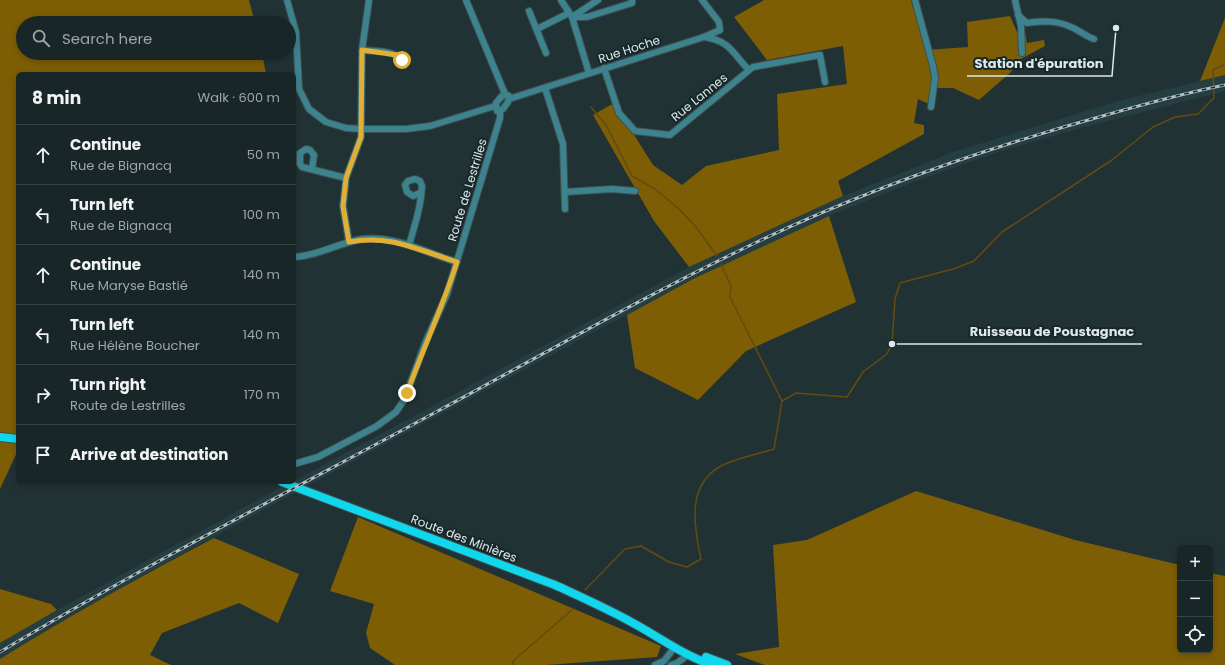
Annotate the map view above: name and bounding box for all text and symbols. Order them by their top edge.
search box [16,16,296,60]
icon: search [30,27,52,49]
text: Search here [62,28,152,49]
street label: Rue Hoche [596,31,662,67]
route start [393,51,411,69]
callout: Station d'épuration [967,51,1112,76]
text: Station d'épuration [975,54,1104,73]
street label: Rue Lannes [667,69,731,125]
text: 8 min [32,86,81,110]
text: Walk · 600 m [197,88,280,107]
text: Continue [70,134,141,155]
street label: Route de Lestrilles [443,136,491,244]
icon: ahead [32,144,54,166]
text: 50 m [247,145,280,164]
text: Rue de Bignacq [70,156,172,175]
text: Turn left [70,194,134,215]
icon: left [32,204,54,226]
text: 100 m [243,205,280,224]
text: Rue de Bignacq [70,216,172,235]
text: Continue [70,254,141,275]
icon: ahead [32,264,54,286]
text: 140 m [243,265,280,284]
text: Rue Maryse Bastié [70,276,188,295]
text: Turn left [70,314,134,335]
callout: Ruisseau de Poustagnac [962,319,1142,344]
text: Ruisseau de Poustagnac [970,322,1134,341]
icon: left [32,324,54,346]
text: 140 m [243,325,280,344]
text: Rue Hélène Boucher [70,336,200,355]
text: Turn right [70,374,146,395]
icon: right [32,384,54,406]
route end [398,384,416,402]
text: 170 m [244,385,280,404]
text: Route de Lestrilles [70,396,186,415]
icon: arrive [32,444,54,466]
text: Arrive at destination [70,444,228,465]
street label: Route des Minières [409,510,519,566]
map controls [1177,545,1213,653]
button: + [1177,545,1213,581]
button: − [1177,581,1213,617]
button: locate [1177,617,1213,653]

